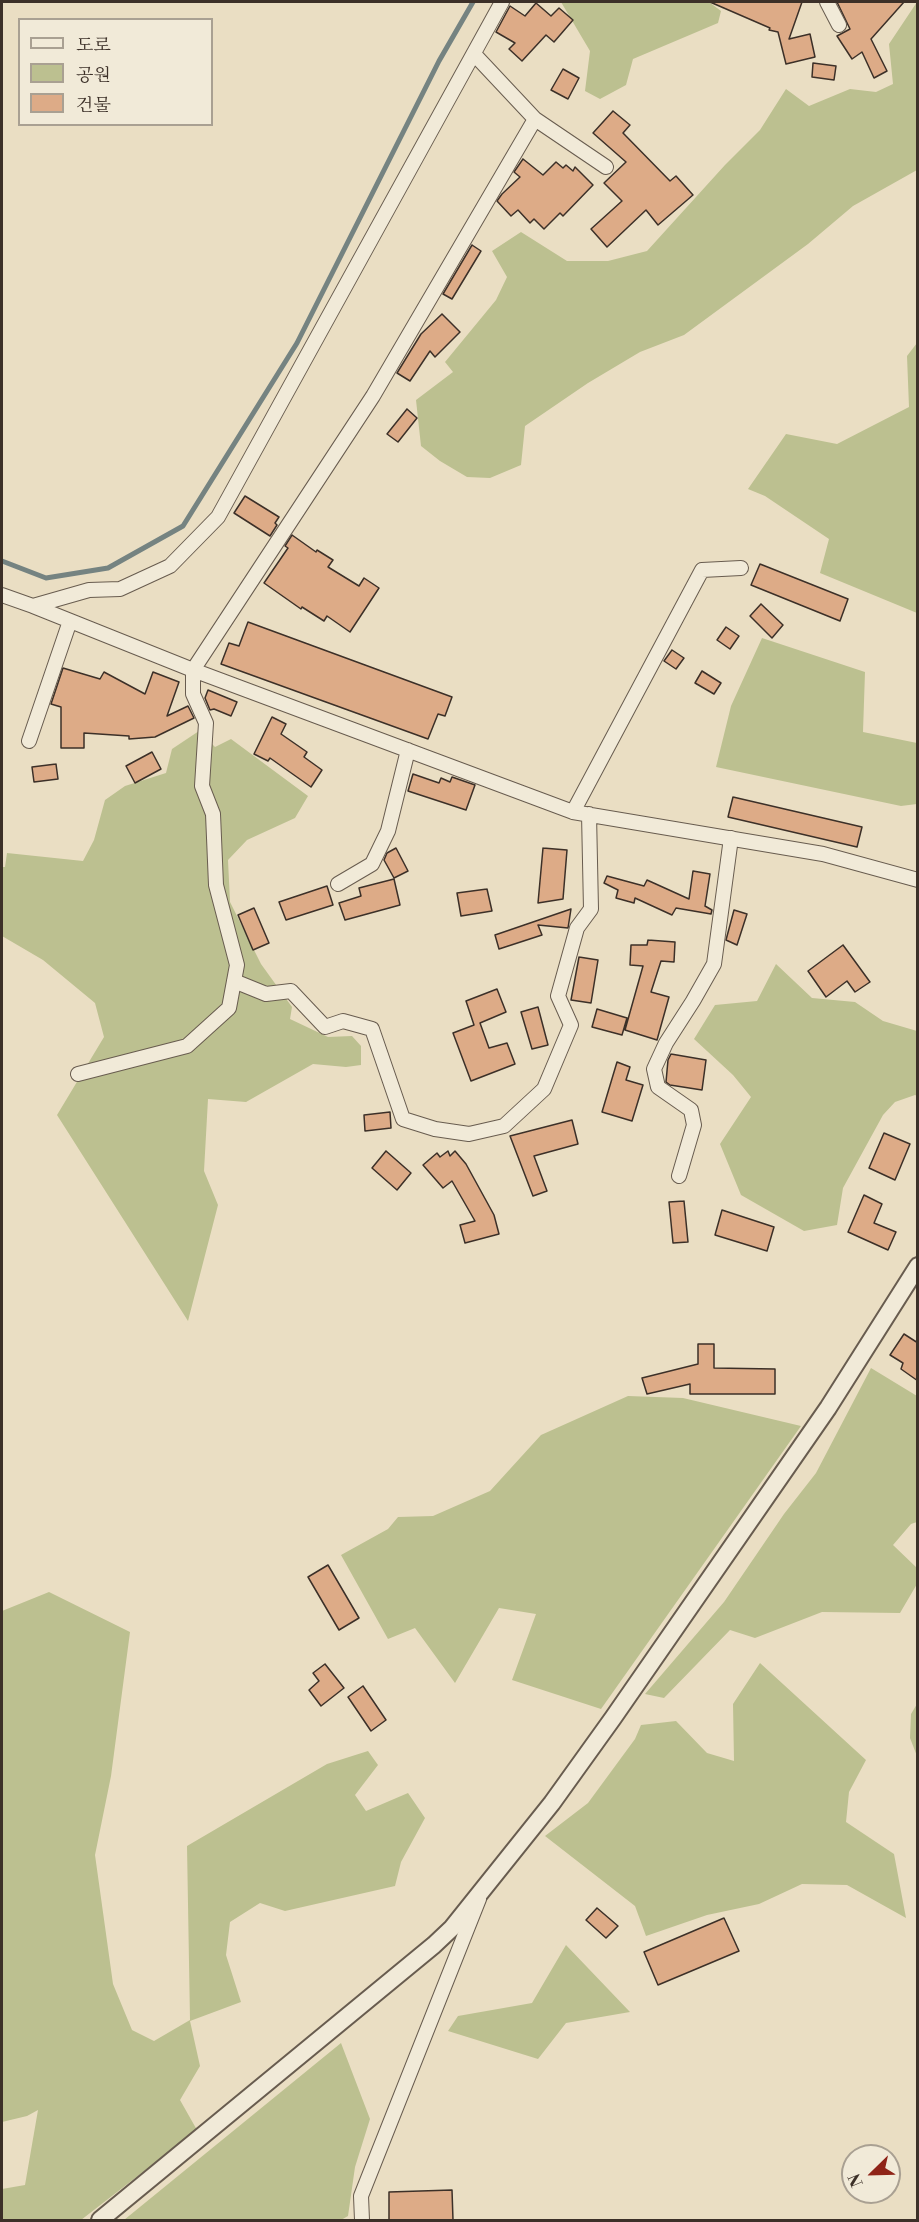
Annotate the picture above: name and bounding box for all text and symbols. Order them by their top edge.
legend [18,18,213,126]
text: 도로 [76,34,111,57]
text: 공원 [76,64,111,87]
text: 건물 [76,94,111,117]
north arrow [841,2144,901,2204]
text: N [845,2171,868,2190]

